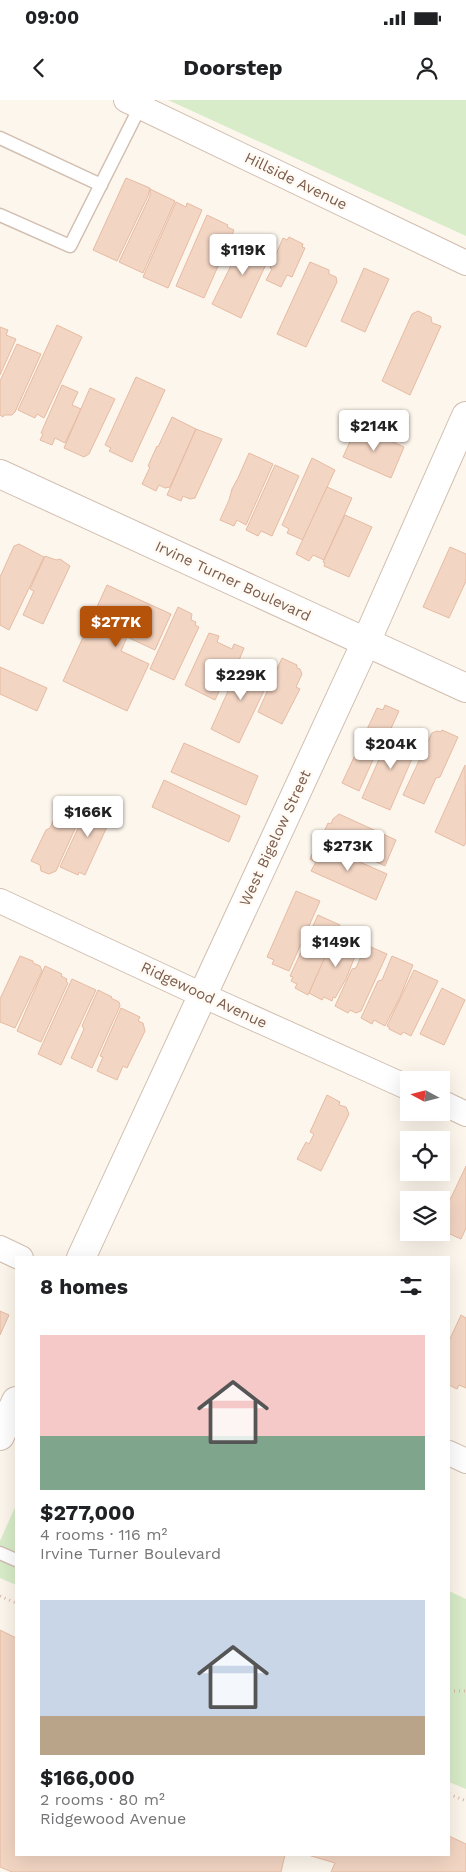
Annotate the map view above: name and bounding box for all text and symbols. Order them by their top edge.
text: 09:00 [25,6,79,29]
icon: back [25,54,53,82]
icon: person [413,54,441,82]
text: Doorstep [183,55,283,80]
street label: Hillside Avenue [242,148,350,214]
pin: $119K [208,234,278,276]
text: $119K [221,240,266,259]
pin: $214K [339,410,409,452]
text: $214K [350,416,398,435]
street label: Irvine Turner Boulevard [152,537,314,625]
pin: $277K [81,606,151,648]
text: $277K [91,612,141,631]
pin: $229K [206,658,276,701]
text: $229K [216,665,266,684]
pin: $204K [356,728,426,770]
text: $204K [365,734,417,753]
street label: West Bigelow Street [236,766,315,909]
pin: $166K [53,796,123,838]
text: $166K [64,802,112,821]
pin: $273K [313,830,383,872]
text: $273K [323,836,373,855]
pin: $149K [301,926,371,968]
text: $149K [312,932,360,951]
street label: Ridgewood Avenue [138,958,270,1032]
north arrow [400,1071,450,1121]
map controls [400,1071,450,1241]
button: locate [400,1131,450,1181]
button: layers [400,1191,450,1241]
icon: filters [397,1272,425,1300]
text: 8 homes [40,1274,128,1299]
icon: home [188,1367,278,1457]
text: $277,000 [40,1500,135,1525]
text: 4 rooms · 116 m² [40,1525,167,1544]
text: Irvine Turner Boulevard [40,1544,221,1563]
icon: home [188,1632,278,1722]
text: $166,000 [40,1765,135,1790]
text: 2 rooms · 80 m² [40,1790,165,1809]
text: Ridgewood Avenue [40,1809,186,1828]

